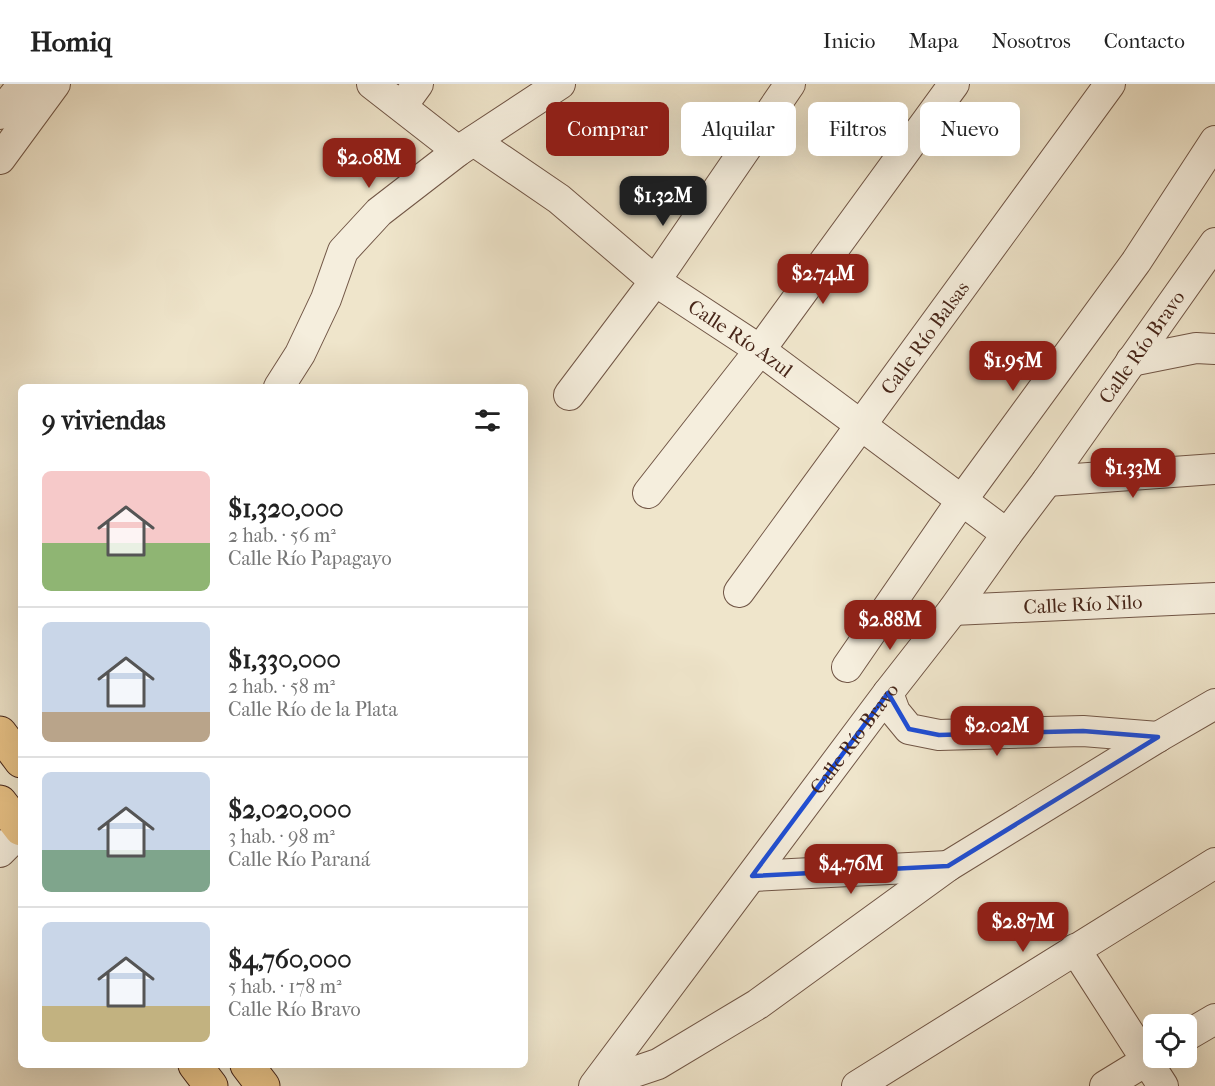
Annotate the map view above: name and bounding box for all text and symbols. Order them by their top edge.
text: Homiq [30,25,112,58]
text: Inicio [823,29,875,53]
text: Mapa [908,29,958,53]
text: Nosotros [991,29,1071,53]
text: Contacto [1104,29,1185,53]
chip: Comprar [546,102,669,156]
chip: Alquilar [681,102,796,156]
chip: Filtros [808,102,908,156]
chip: Nuevo [920,102,1020,156]
pin: $2.08M [320,138,418,189]
text: $2.08M [337,146,401,169]
pin: $1.32M [614,176,712,227]
text: $1.32M [634,184,692,207]
pin: $2.74M [774,254,872,305]
text: $2.74M [791,262,855,285]
street label: Calle Río Balsas [876,277,974,399]
street label: Calle Río Bravo [1094,286,1189,408]
street label: Calle Río Azul [684,295,798,382]
pin: $1.95M [964,341,1062,392]
text: $1.95M [983,349,1043,372]
icon: filters [471,404,504,437]
text: 9 viviendas [42,405,166,436]
pin: $1.33M [1084,448,1182,499]
text: $1.33M [1105,456,1161,479]
text: $1,320,000 [228,493,344,524]
icon: home [90,495,162,567]
text: 2 hab. · 56 m² [228,524,336,547]
text: Calle Río Papagayo [228,547,392,570]
street label: Calle Río Nilo [1023,590,1143,618]
pin: $2.88M [841,600,939,651]
text: $2.88M [858,608,922,631]
text: $1,330,000 [228,644,341,675]
icon: home [90,646,162,718]
text: 2 hab. · 58 m² [228,675,335,698]
street label: Calle Río Bravo [805,678,903,799]
text: Calle Río de la Plata [228,698,398,721]
pin: $2.02M [948,706,1046,757]
text: $2.02M [965,714,1029,737]
text: $2,020,000 [228,794,352,825]
icon: home [90,796,162,868]
text: 3 hab. · 98 m² [228,825,335,848]
pin: $4.76M [802,844,900,895]
text: Calle Río Paraná [228,848,370,871]
text: $4.76M [819,852,883,875]
pin: $2.87M [974,902,1072,953]
text: $2.87M [991,910,1055,933]
text: $4,760,000 [228,944,352,975]
icon: home [90,946,162,1018]
text: 5 hab. · 178 m² [228,975,342,998]
text: Calle Río Bravo [228,998,361,1021]
map controls [1143,1014,1197,1068]
button: locate [1143,1014,1197,1068]

